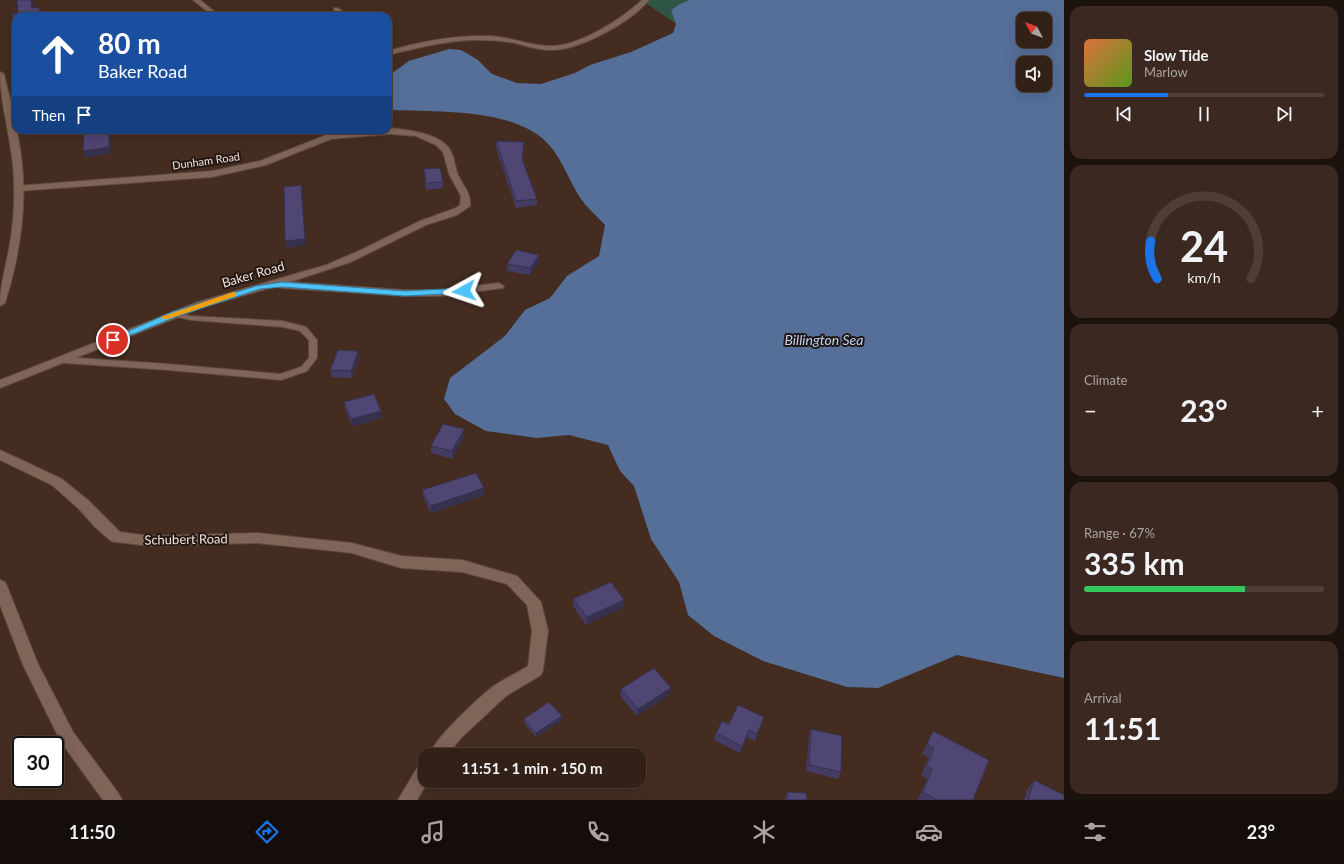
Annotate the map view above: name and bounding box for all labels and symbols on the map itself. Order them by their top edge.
north arrow [1016,12,1052,48]
street label: Dunham Road [171,149,241,172]
street label: Baker Road [220,257,286,291]
position arrow [443,270,485,312]
pin [96,323,130,357]
water label: Billington Sea [785,331,863,348]
street label: Schubert Road [144,530,228,548]
speed limit sign: 30 [12,736,64,788]

